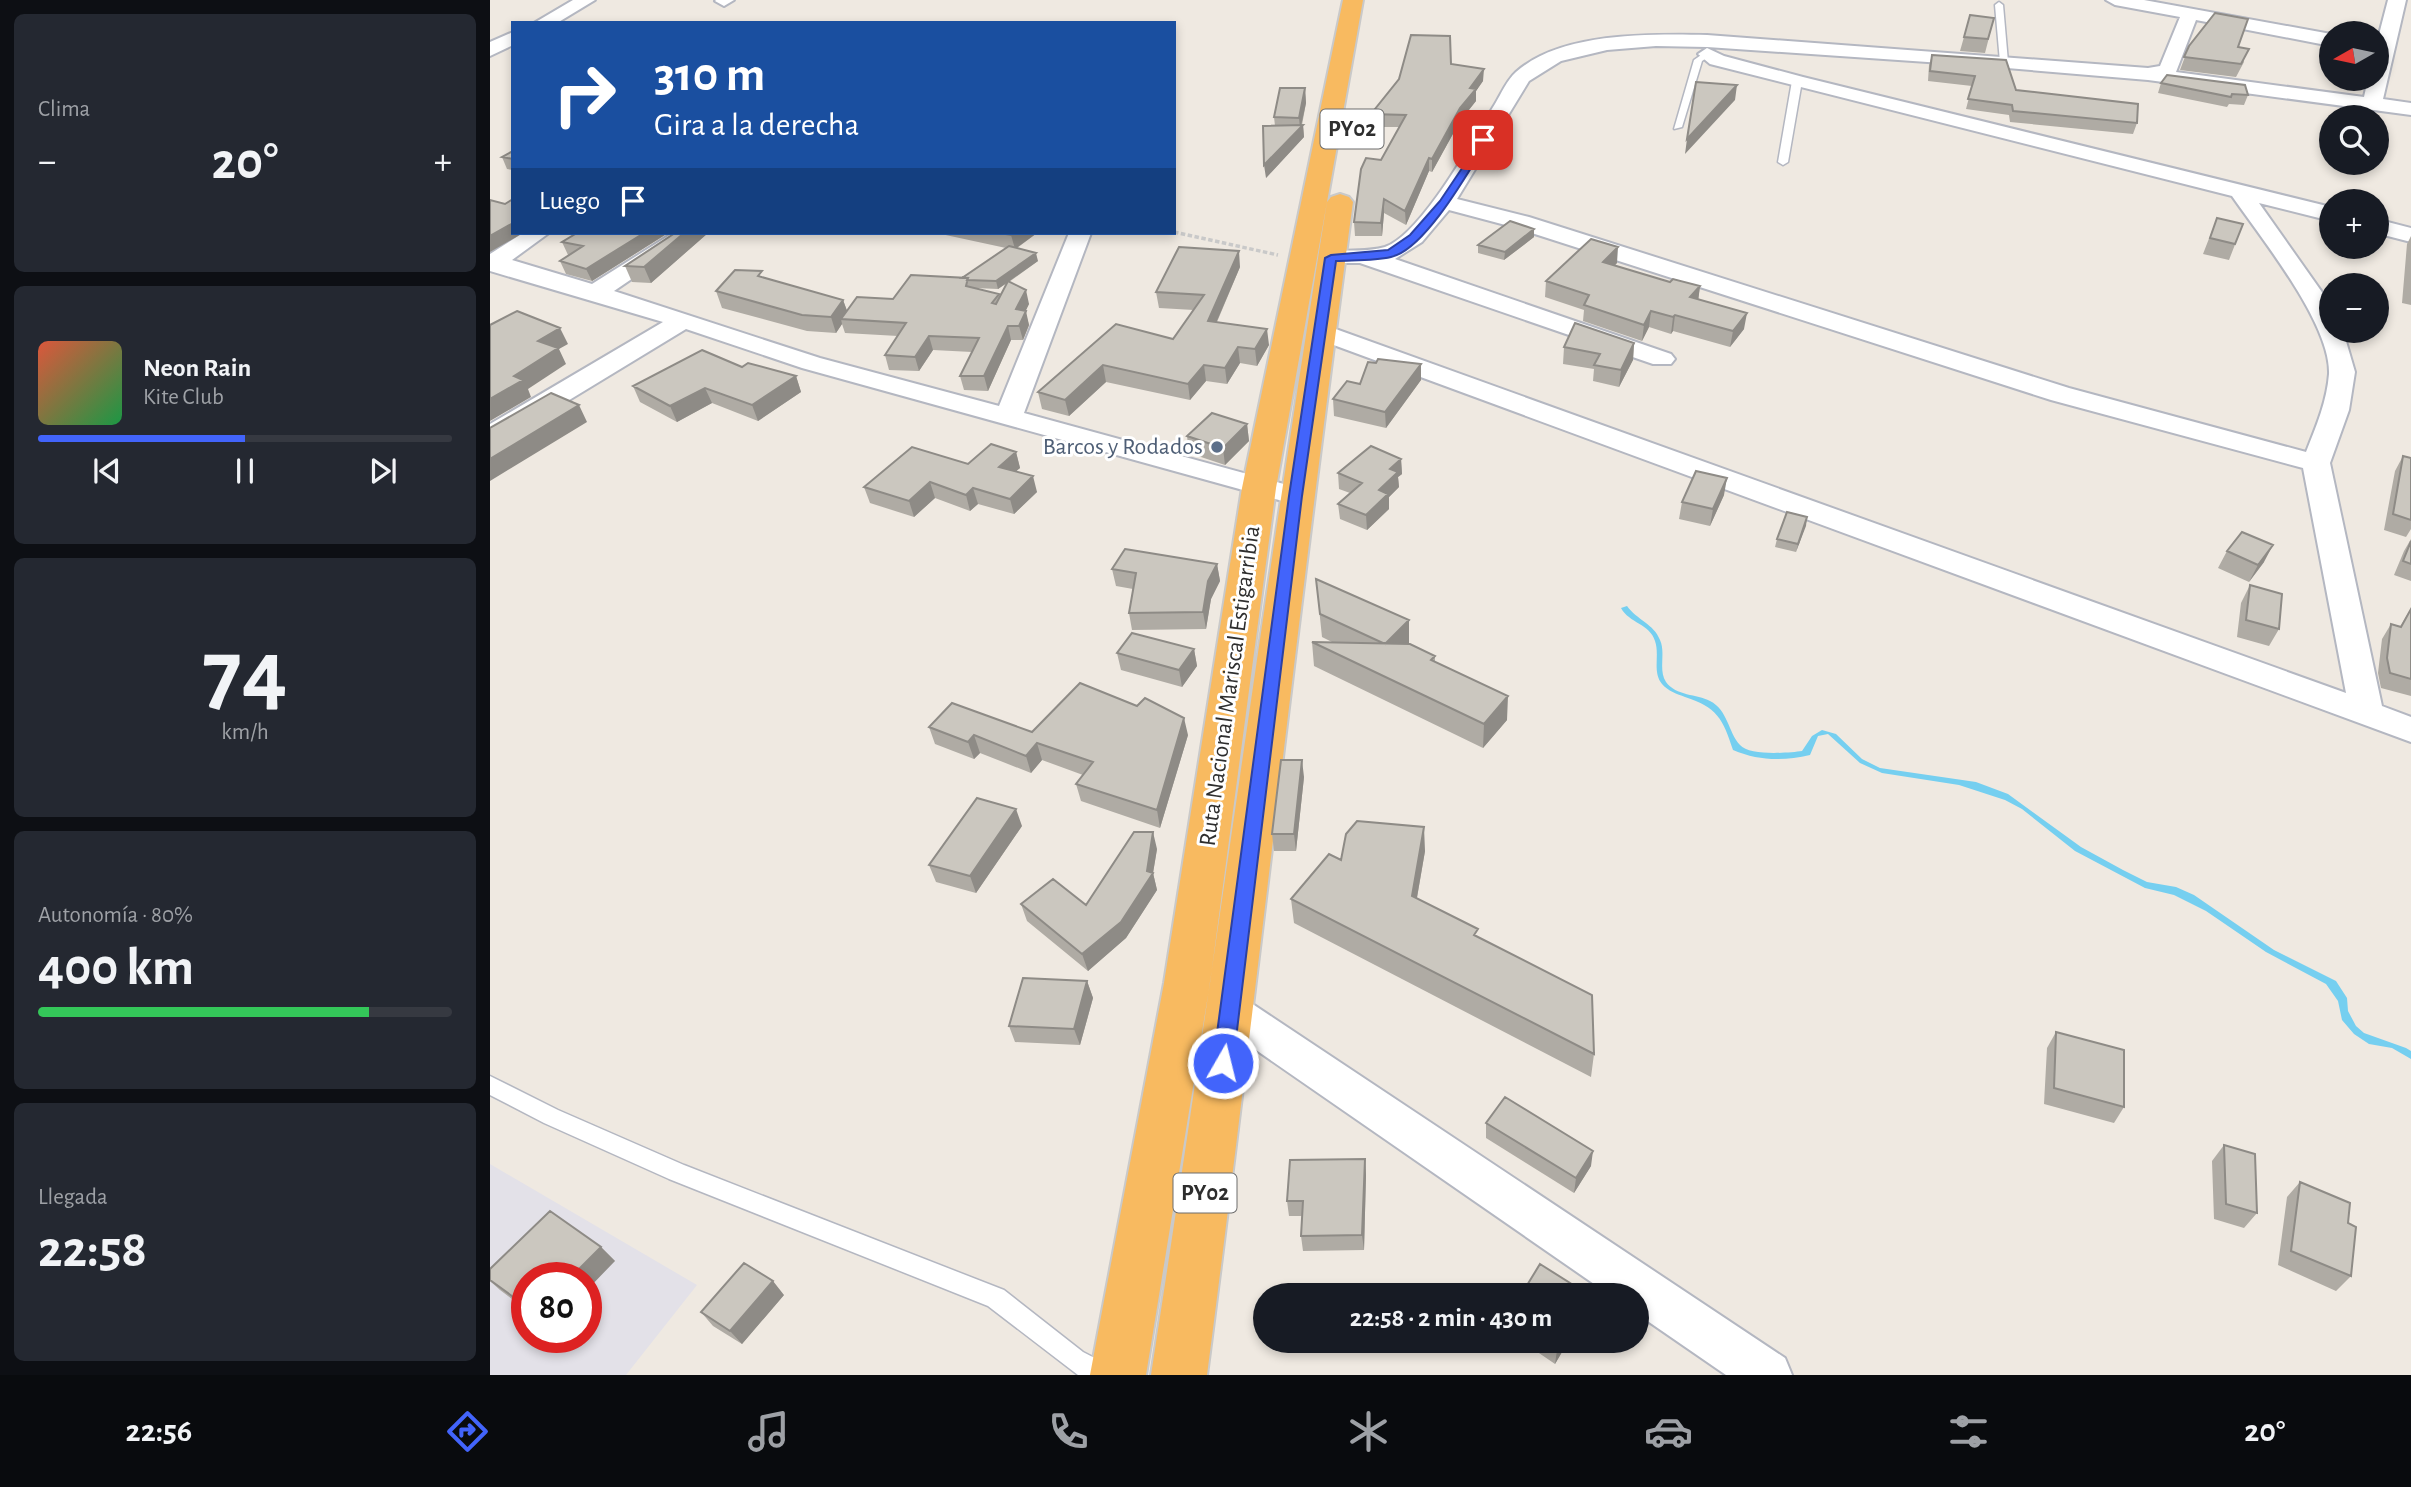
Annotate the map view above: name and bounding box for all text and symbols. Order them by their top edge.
north arrow [2319,21,2389,91]
map controls [2319,21,2389,343]
icon: right [539,49,630,140]
text: 310 m [654,51,765,100]
text: Clima [38,98,90,121]
button: search [2319,105,2389,175]
text: Gira a la derecha [654,109,859,141]
road number: PY02 [1320,110,1384,148]
pin [1453,110,1513,170]
icon: arrive [1464,121,1502,159]
text: 20° [212,136,278,188]
text: − [38,143,56,181]
text: + [434,143,452,181]
icon: arrive [614,182,652,220]
text: Luego [539,188,600,214]
button: + [2319,189,2389,259]
button: − [2319,273,2389,343]
text: Neon Rain [143,355,251,381]
text: Kite Club [143,386,224,409]
place label: Barcos y Rodados [1043,435,1203,459]
marker: Barcos y Rodados [1209,439,1225,455]
icon: previous [88,452,126,490]
icon: pause [226,452,264,490]
icon: next [364,452,402,490]
street label: Ruta Nacional Mariscal Estigarribia [1196,524,1264,848]
text: 74 [202,628,288,719]
text: km/h [221,721,269,744]
text: Autonomía · 80% [38,904,193,927]
text: 400 km [38,942,194,994]
position arrow [1186,1026,1260,1100]
road number: PY02 [1174,1174,1236,1212]
text: Llegada [38,1186,108,1209]
text: 22:58 [38,1224,147,1276]
speed limit sign: 80 [511,1262,602,1353]
text: 22:58 · 2 min · 430 m [1350,1305,1552,1331]
icon: directions [443,1407,492,1456]
icon: music [744,1407,793,1456]
icon: phone [1044,1407,1093,1456]
icon: climate [1344,1407,1393,1456]
icon: car [1644,1407,1693,1456]
icon: filters [1944,1407,1993,1456]
text: 22:56 [126,1415,192,1447]
text: 20° [2244,1415,2285,1447]

